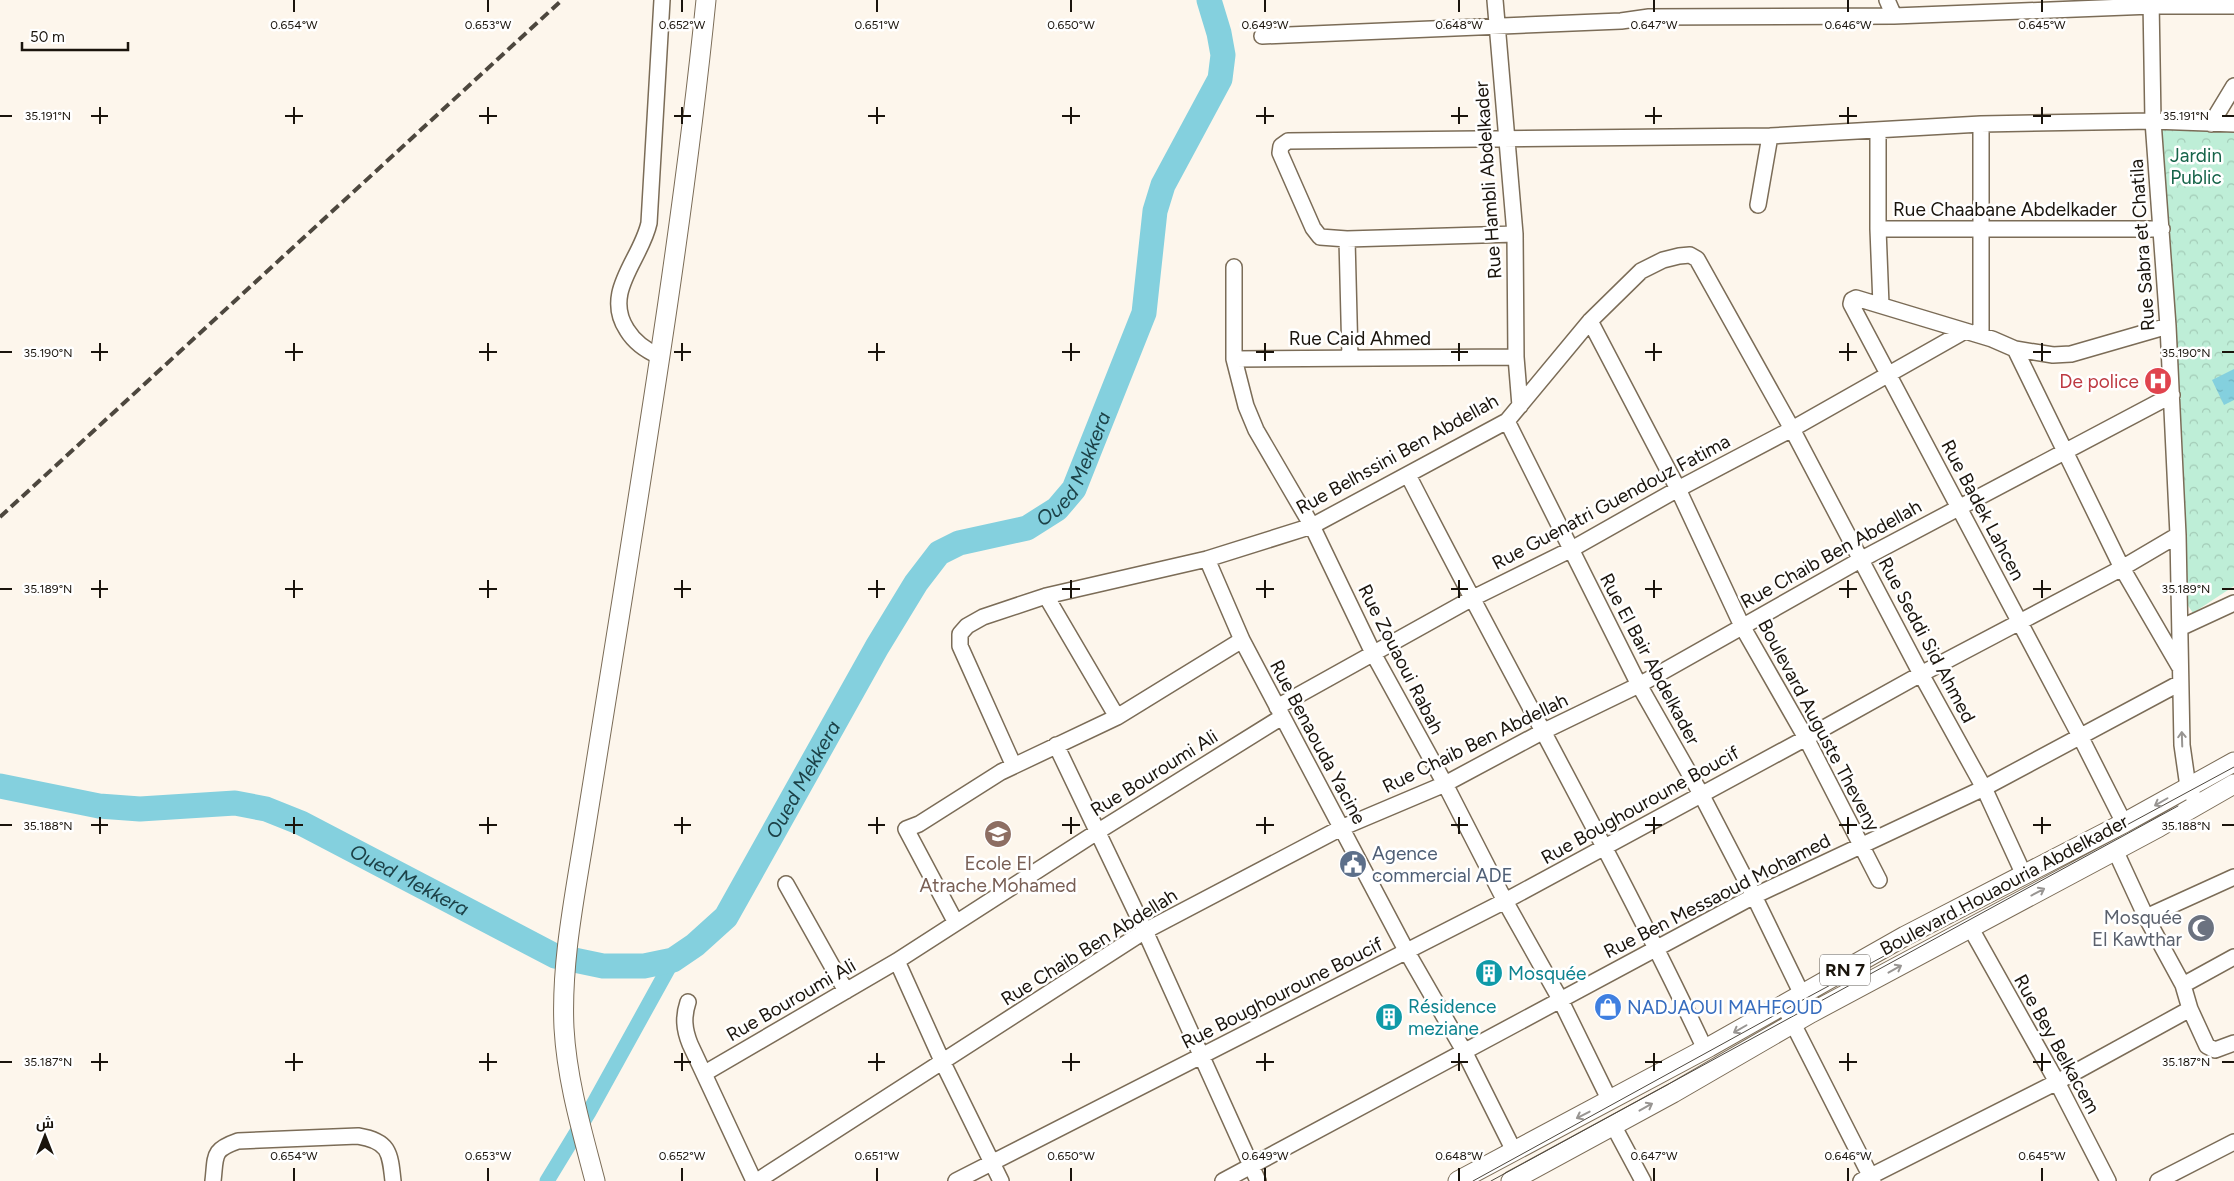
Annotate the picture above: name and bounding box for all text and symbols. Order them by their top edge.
text: 0.654°W [270,18,318,32]
text: 0.653°W [465,18,512,32]
text: 0.652°W [659,18,706,32]
text: 0.651°W [855,18,900,32]
text: 0.650°W [1047,18,1095,32]
text: 0.649°W [1241,18,1289,32]
text: 0.648°W [1435,18,1483,32]
text: 0.647°W [1631,18,1678,32]
text: 0.646°W [1824,18,1872,32]
text: 0.645°W [2018,18,2066,32]
scale bar [22,20,129,52]
text: 50 m [30,28,65,46]
street label: Rue Hambli Abdelkader [1470,80,1506,280]
text: 35.191°N [25,109,71,123]
text: 35.191°N [2163,109,2209,123]
park label: Jardin Public [2170,144,2222,189]
street label: Rue Sabra et Chatila [2125,158,2159,332]
street label: Rue Chaabane Abdelkader [1893,198,2118,221]
street label: Rue Caid Ahmed [1289,327,1431,350]
text: 35.190°N [23,346,73,360]
text: 35.190°N [2161,346,2211,360]
hospital icon: De police [2143,366,2173,396]
place label: De police [2059,370,2139,393]
street label: Rue Belhssini Ben Abdellah [1292,389,1502,519]
water label: Oued Mekkera [1032,408,1116,531]
street label: Rue Guenatri Guendouz Fatima [1488,429,1734,575]
street label: Rue Badek Lahcen [1936,436,2030,584]
street label: Rue Chaib Ben Abdellah [1737,495,1925,613]
street label: Rue Seddi Sid Ahmed [1874,553,1980,727]
street label: Rue El Bair Abdelkader [1595,569,1705,749]
street label: Rue Zouaoui Rabah [1353,580,1449,738]
text: 35.189°N [24,582,72,596]
text: 35.189°N [2162,582,2210,596]
street label: Boulevard Auguste Theveny [1753,615,1885,835]
street label: Rue Benaouda Yacine [1265,656,1371,828]
street label: Rue Chaib Ben Abdellah [1379,688,1571,798]
water label: Oued Mekkera [761,716,846,842]
street label: Rue Bouroumi Ali [1086,725,1222,821]
one-way arrow [2177,731,2187,747]
street label: Rue Boughouroune Boucif [1537,741,1743,869]
one-way arrow [2154,798,2168,808]
street label: Boulevard Houaouria Abdelkader [1876,809,2133,960]
text: 35.188°N [23,819,73,833]
school or university icon: Ecole El Atrache Mohamed [983,819,1013,849]
text: 35.188°N [2161,819,2211,833]
street label: Rue Ben Messaoud Mohamed [1600,829,1834,963]
water label: Oued Mekkera [346,839,473,921]
place label: Agence commercial ADE [1372,842,1513,887]
public building icon: Agence commercial ADE [1338,849,1368,879]
place label: Ecole El Atrache Mohamed [919,852,1077,897]
street label: Rue Chaib Ben Abdellah [997,883,1181,1011]
one-way arrow [2030,887,2045,896]
place label: Mosquée El Kawthar [2092,906,2183,951]
mosque icon: Mosquée El Kawthar [2186,913,2216,943]
street label: Rue Boughouroune Boucif [1178,932,1386,1054]
street label: Rue Bouroumi Ali [722,954,860,1046]
road number: RN 7 [1820,954,1870,986]
building icon: Mosquée [1474,958,1504,988]
place label: Mosquée [1508,962,1586,985]
one-way arrow [1887,964,1902,973]
street label: Rue Bey Belkacem [2009,970,2105,1118]
shop icon: NADJAOUI MAHFOUD [1593,992,1623,1022]
place label: Résidence meziane [1408,995,1496,1040]
place label: NADJAOUI MAHFOUD [1627,996,1823,1019]
building icon: Résidence meziane [1374,1002,1404,1032]
one-way arrow [1734,1024,1748,1034]
text: 35.187°N [24,1055,72,1069]
text: 35.187°N [2162,1055,2210,1069]
one-way arrow [1638,1102,1653,1112]
one-way arrow [1575,1110,1590,1120]
north arrow [20,1111,70,1161]
text: ش [36,1115,54,1132]
text: 0.654°W [270,1149,318,1163]
text: 0.653°W [465,1149,512,1163]
text: 0.652°W [659,1149,706,1163]
text: 0.651°W [855,1149,900,1163]
text: 0.650°W [1047,1149,1095,1163]
text: 0.649°W [1241,1149,1289,1163]
text: 0.648°W [1435,1149,1483,1163]
text: 0.647°W [1631,1149,1678,1163]
text: 0.646°W [1824,1149,1872,1163]
text: 0.645°W [2018,1149,2066,1163]

